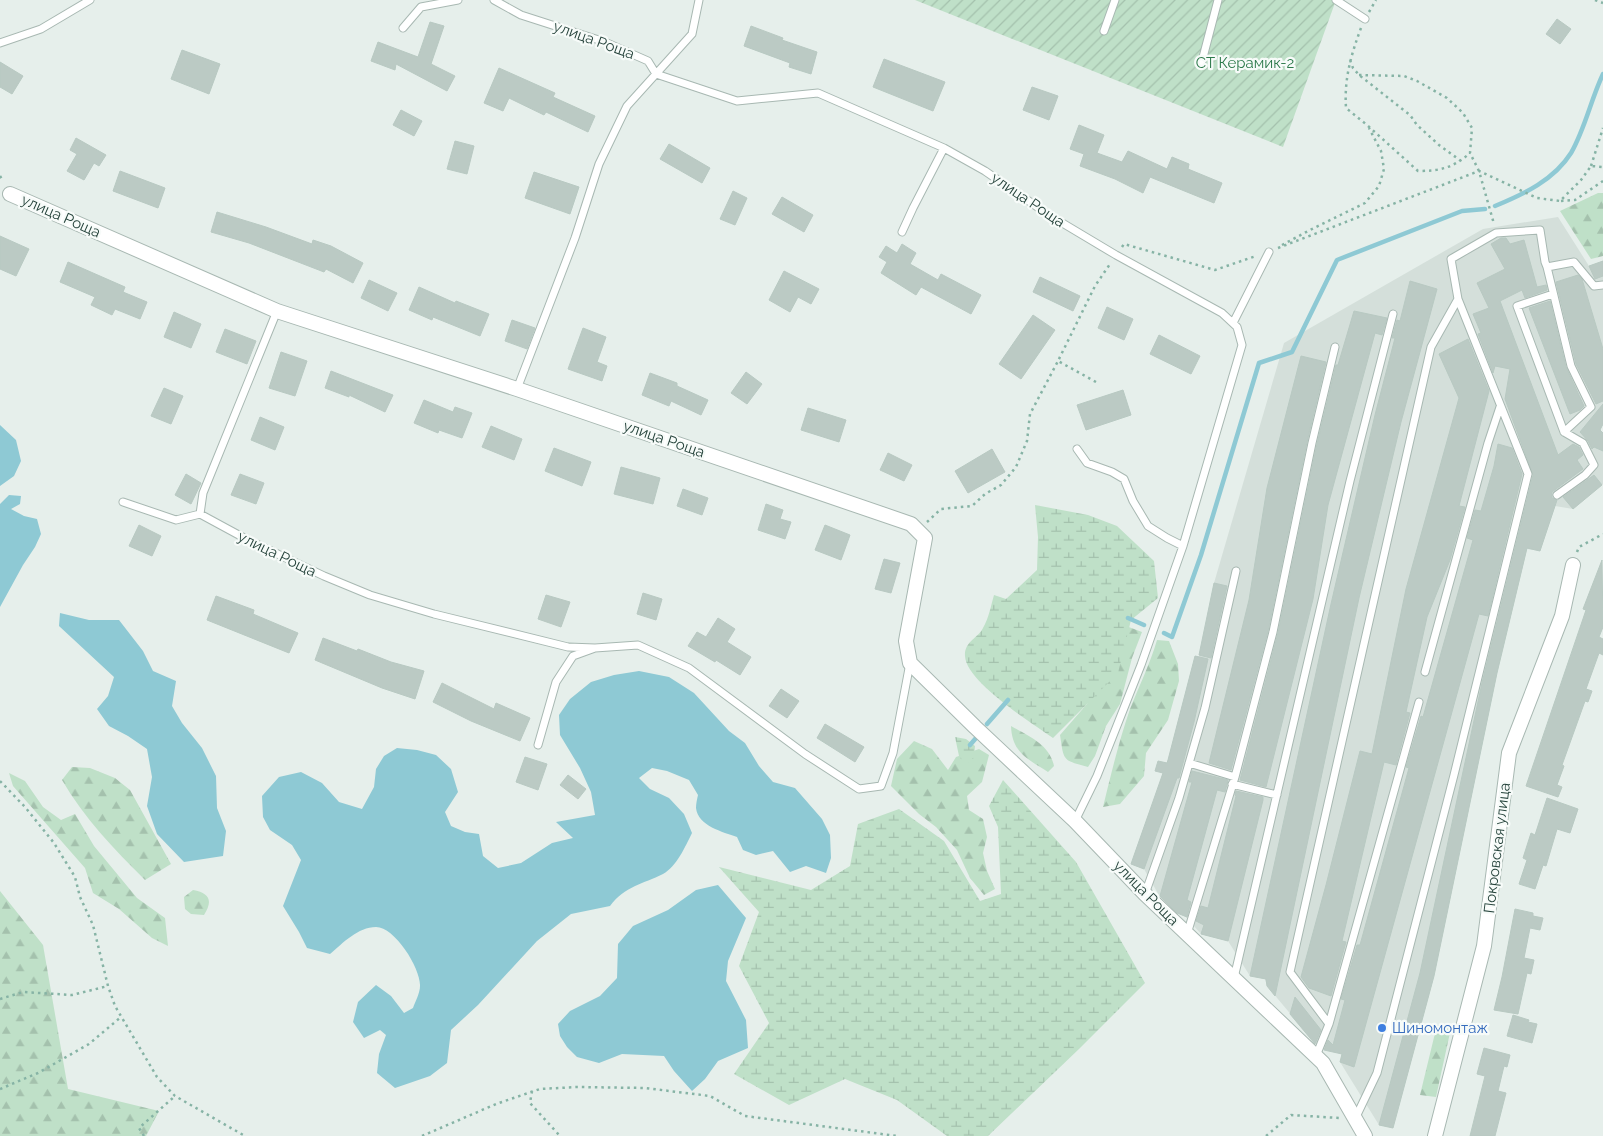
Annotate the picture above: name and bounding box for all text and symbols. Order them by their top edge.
street label: улица Роща [551,17,637,63]
park label: СТ Керамик-2 [1196,54,1295,72]
street label: улица Роща [988,169,1068,231]
street label: улица Роща [18,190,104,242]
street label: улица Роща [621,417,707,461]
street label: улица Роща [235,527,319,581]
street label: Покровская улица [1480,782,1514,914]
street label: улица Роща [1110,857,1182,929]
place label: Шиномонтаж [1392,1019,1488,1037]
marker: Шиномонтаж [1376,1022,1388,1034]

